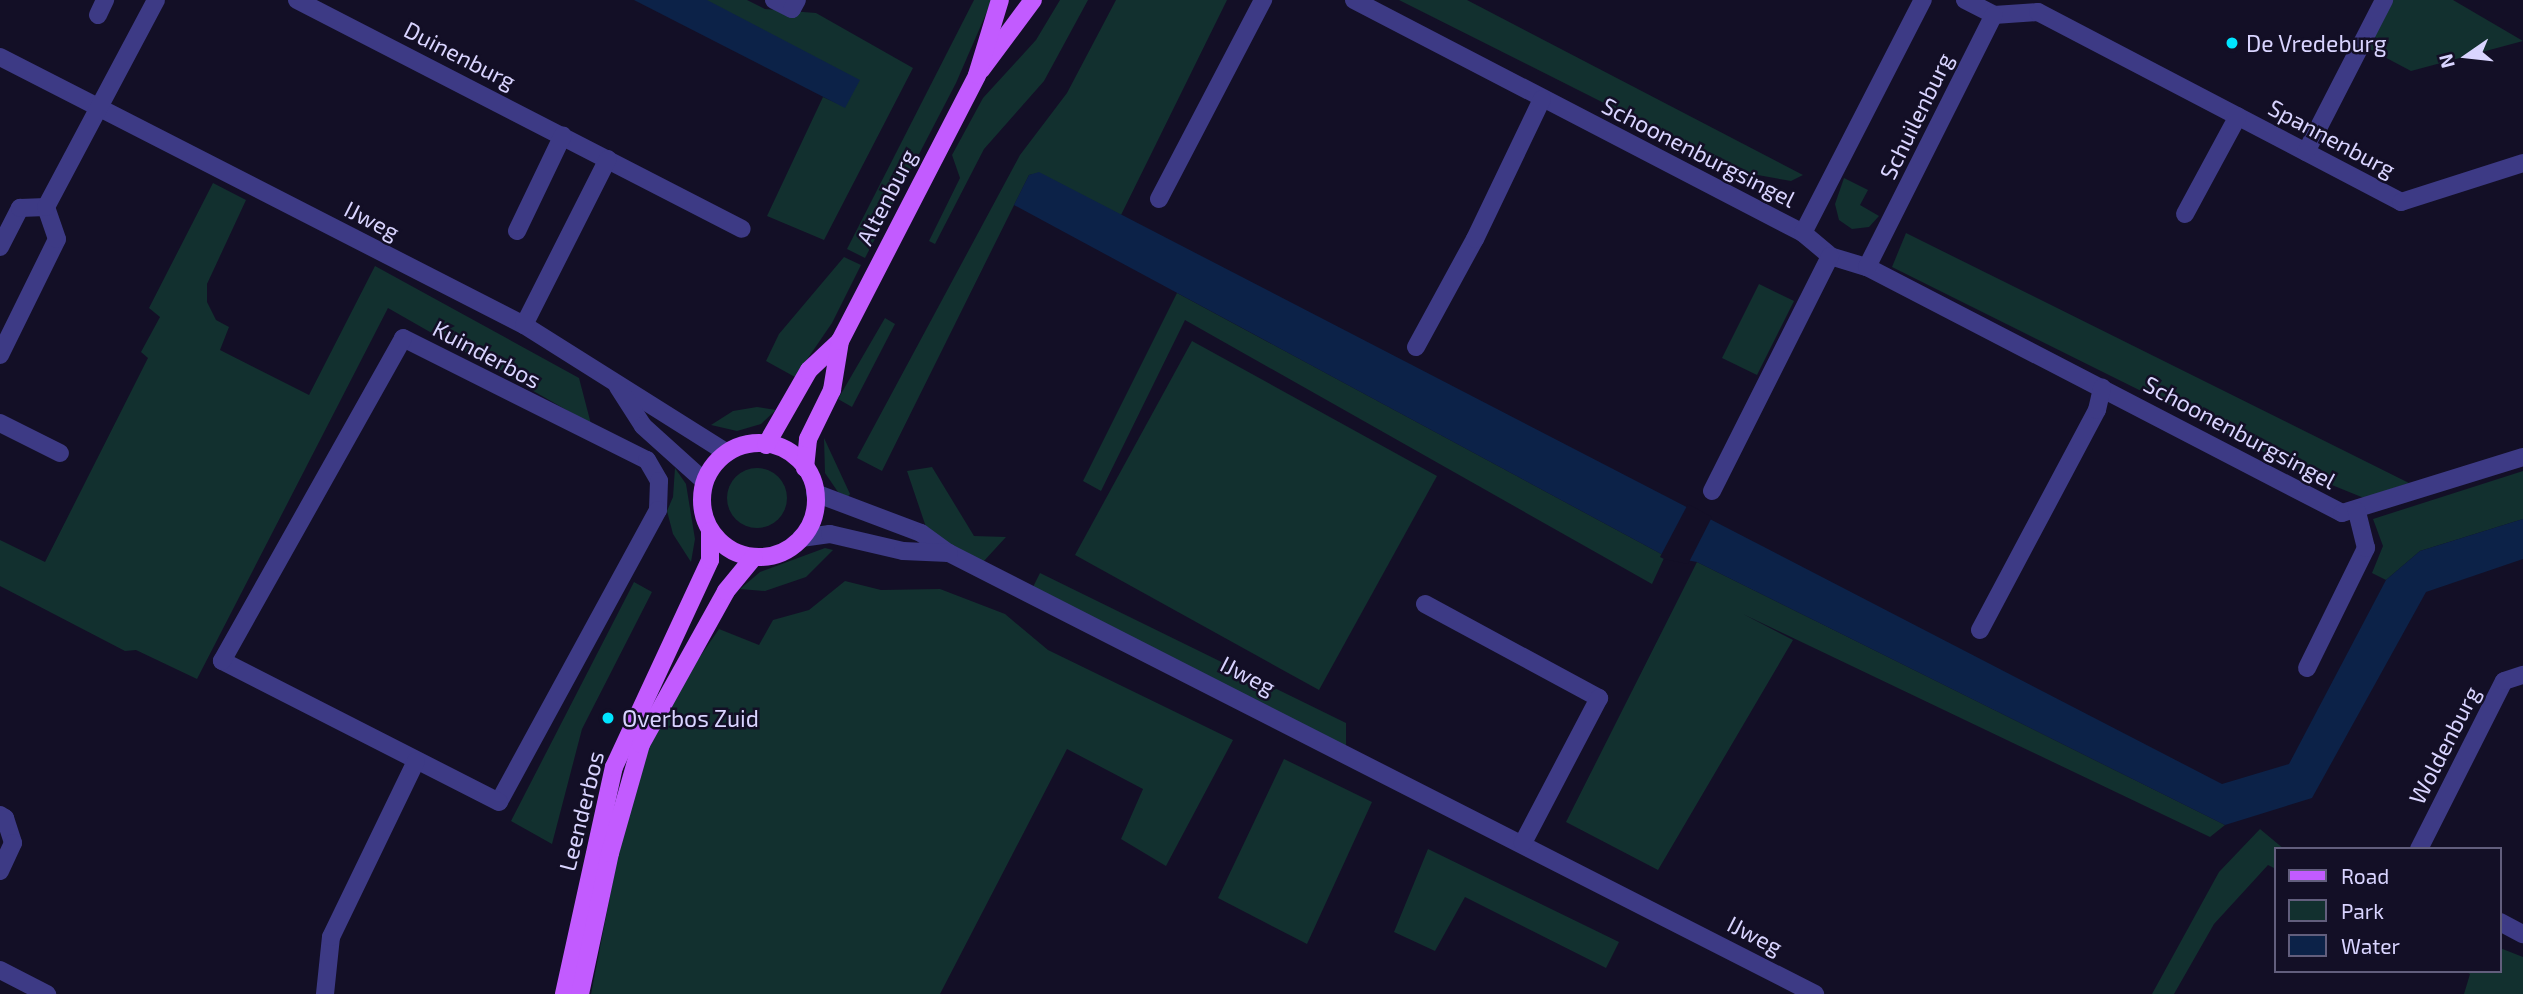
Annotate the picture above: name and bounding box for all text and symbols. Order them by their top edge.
street label: Duinenburg [400,15,520,95]
north arrow [2432,21,2502,91]
place label: De Vredeburg [2246,29,2387,57]
marker: De Vredeburg [2224,35,2240,51]
street label: Schuilenburg [1874,48,1958,184]
text: N [2433,52,2459,71]
street label: Schoonenburgsingel [1598,91,1800,213]
street label: Spannenburg [2264,93,2400,183]
street label: Altenburg [850,145,922,249]
street label: IJweg [340,195,404,245]
street label: Kuinderbos [428,314,546,394]
street label: Schoonenburgsingel [2139,370,2341,494]
street label: IJweg [1216,650,1280,700]
street label: Woldenburg [2403,682,2485,808]
place label: Overbos Zuid [622,704,759,732]
marker: Overbos Zuid [600,710,616,726]
street label: Leenderbos [553,748,609,874]
legend [2274,847,2502,973]
text: Road [2341,863,2389,888]
text: Park [2341,898,2384,923]
street label: IJweg [1723,910,1787,960]
text: Water [2341,933,2400,958]

